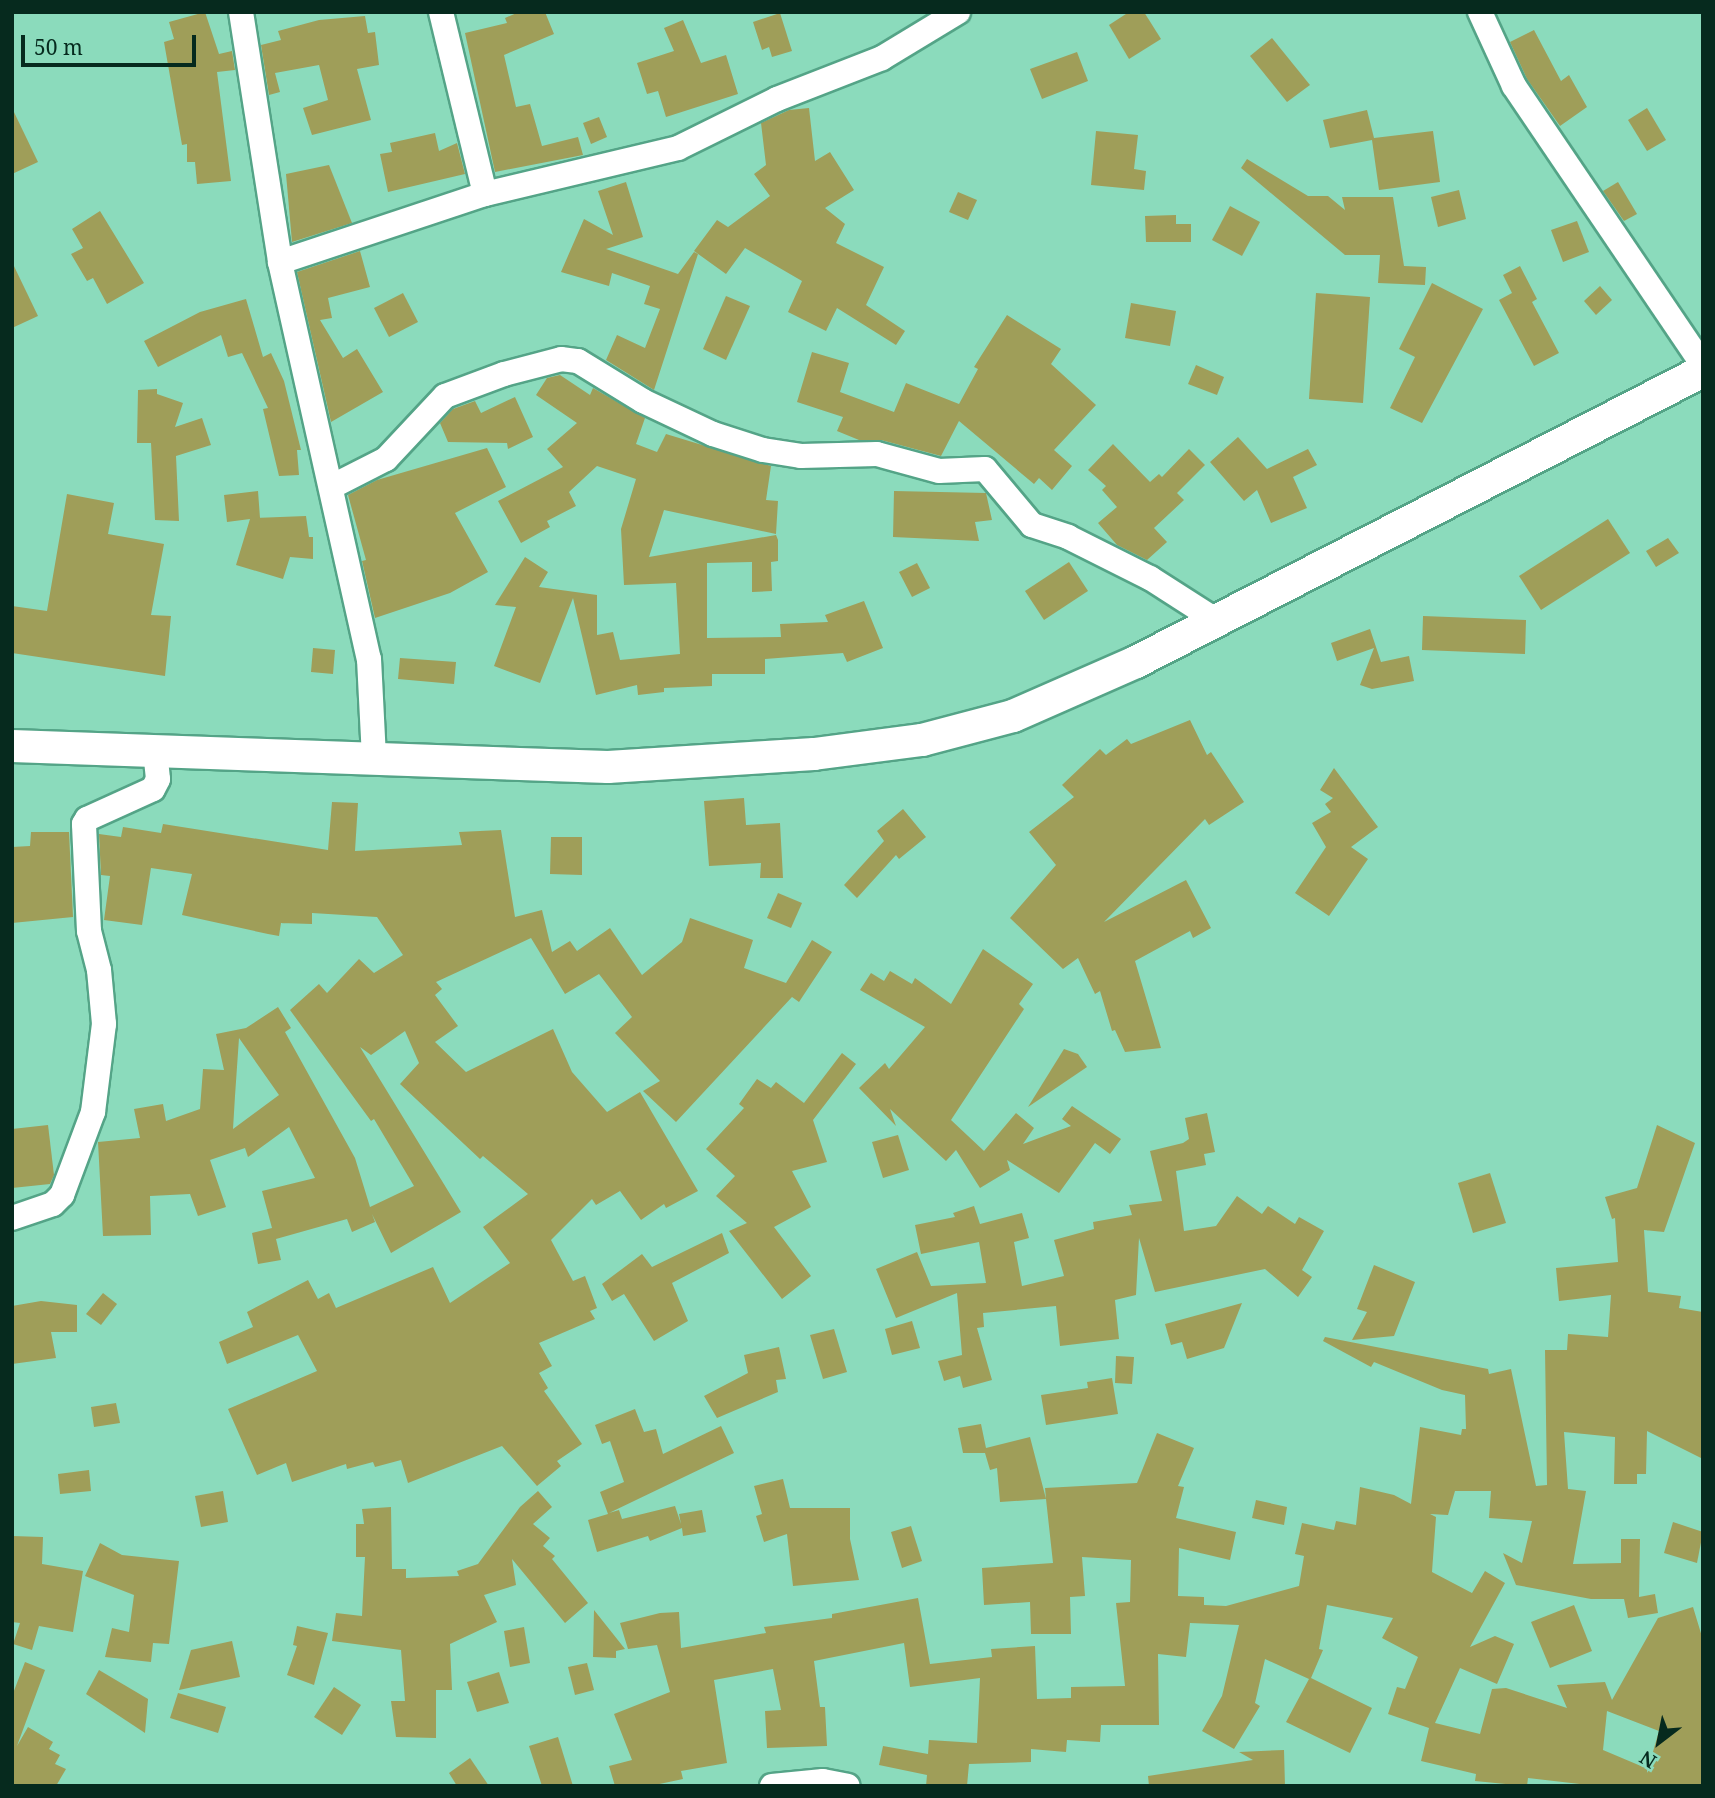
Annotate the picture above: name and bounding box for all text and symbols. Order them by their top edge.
scale bar [24,21,200,65]
text: 50 m [34,33,83,61]
north arrow [1624,1707,1694,1777]
text: N [1635,1745,1661,1775]

